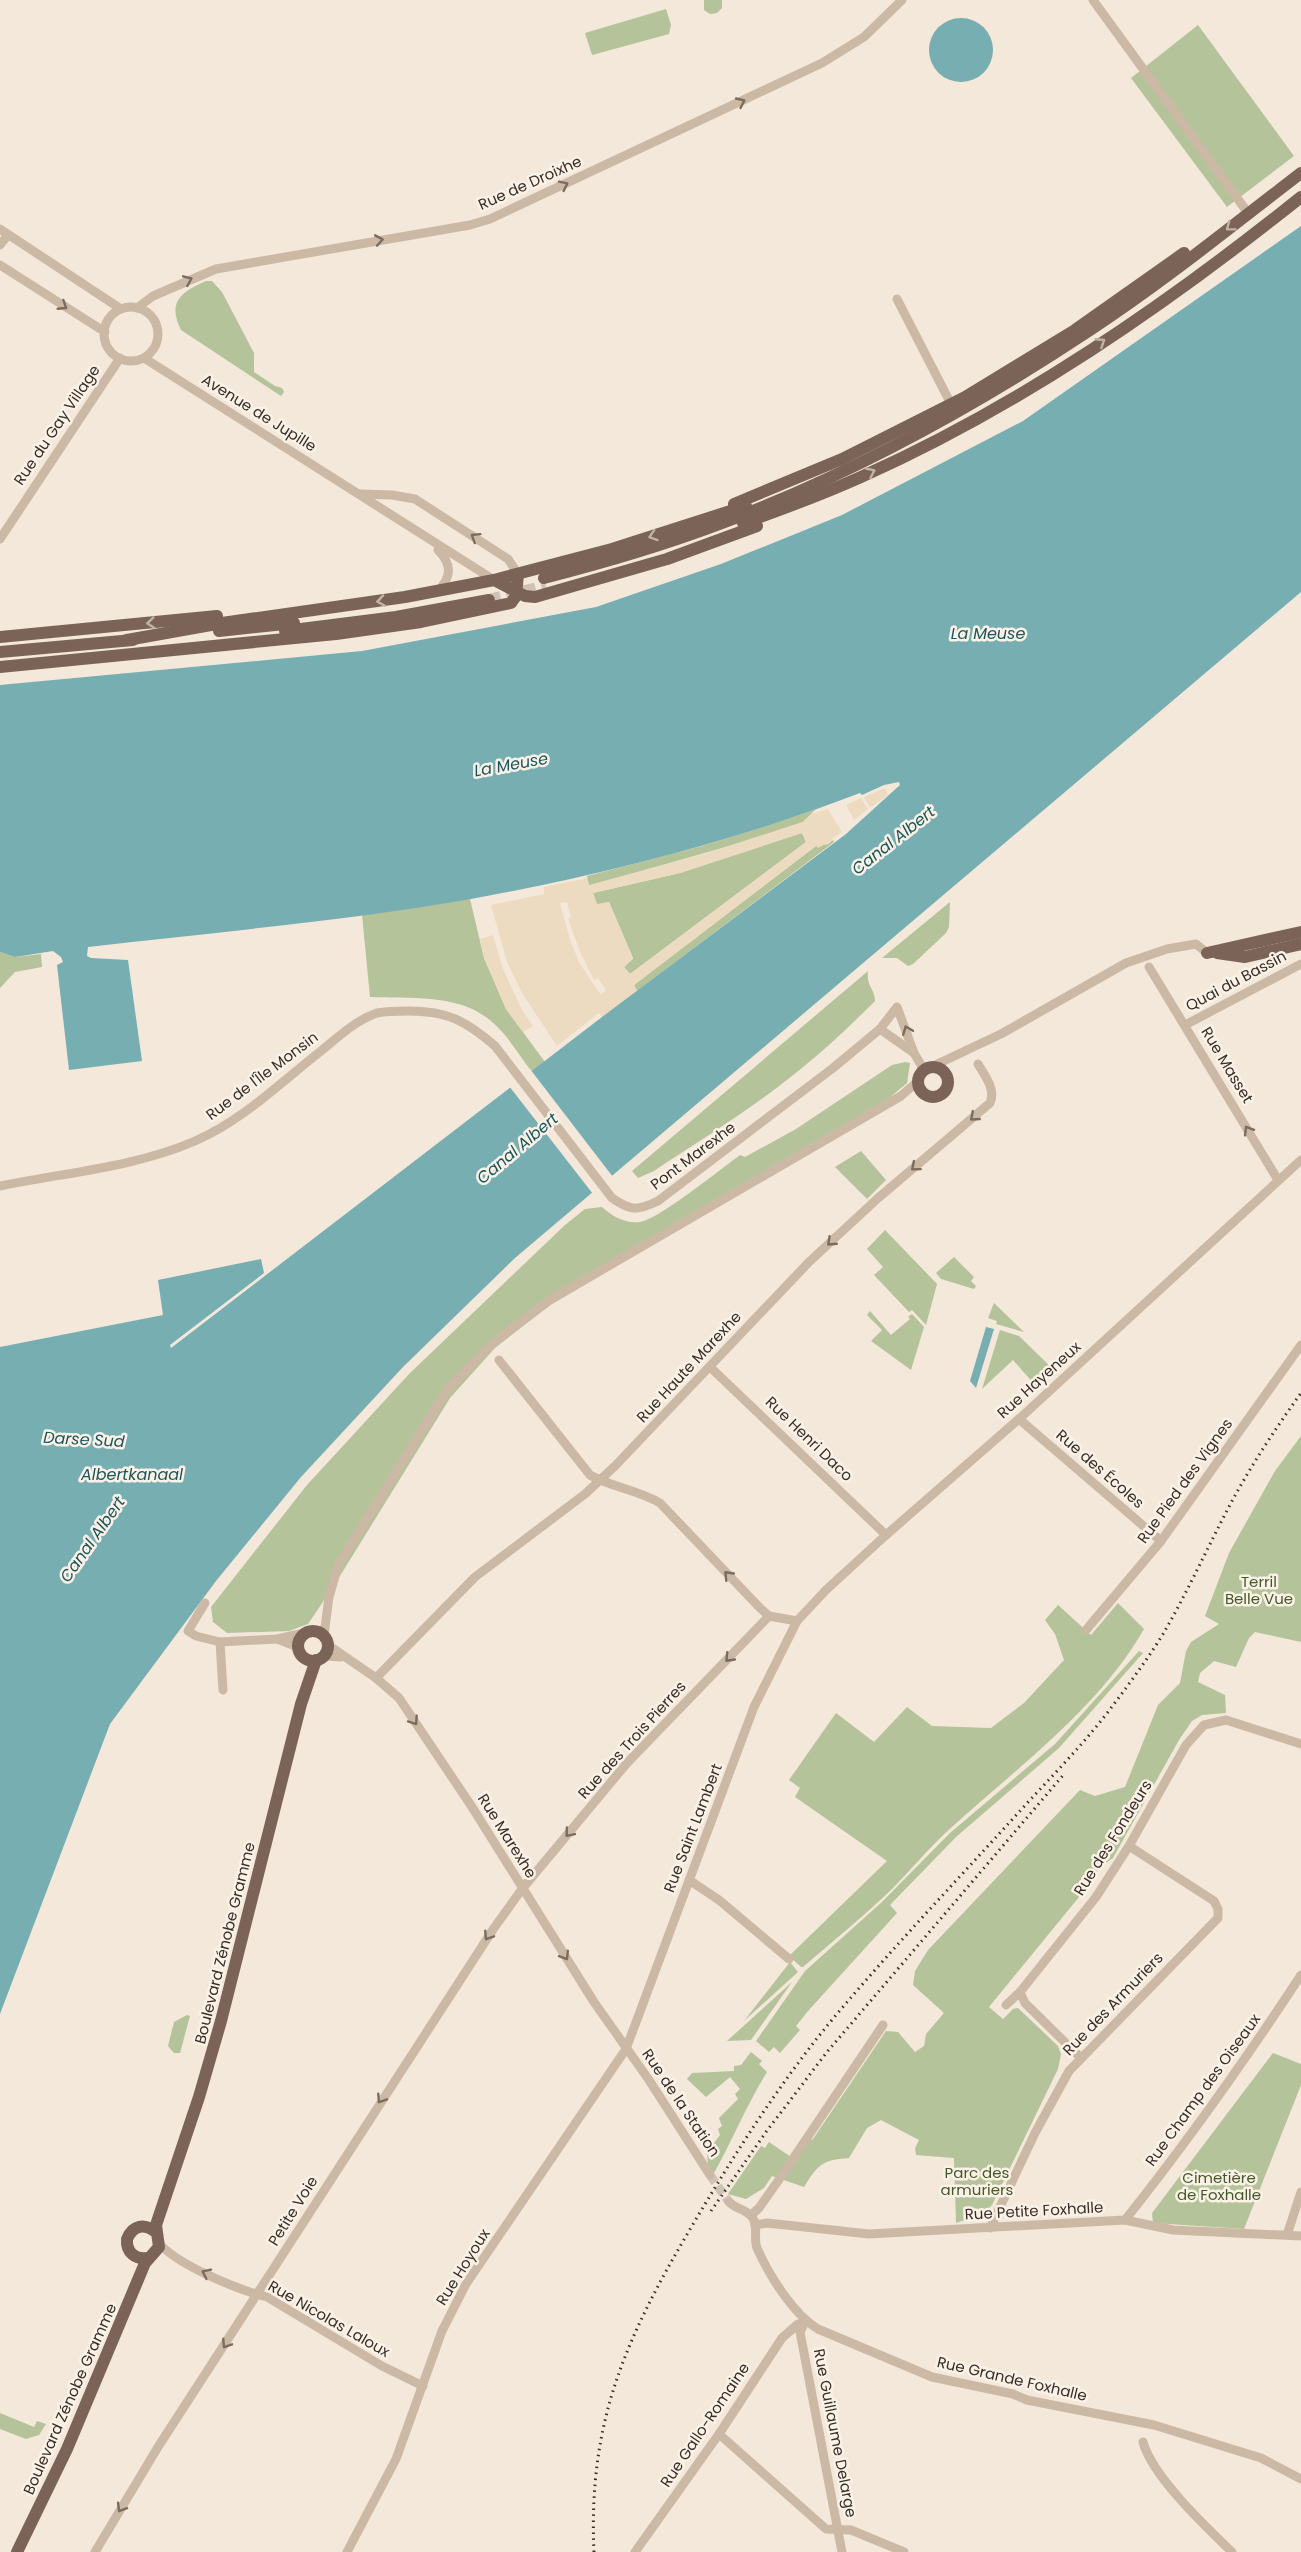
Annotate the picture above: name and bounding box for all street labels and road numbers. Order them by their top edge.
street label: Rue de Droixhe [475,150,585,215]
street label: Rue du Gay Village [9,360,105,489]
street label: Avenue de Jupille [198,369,321,456]
street label: Quai du Bassin [1182,945,1290,1016]
street label: Rue Masset [1196,1023,1258,1107]
street label: Rue de l'Île Monsin [201,1026,322,1125]
street label: Pont Marexhe [646,1117,740,1194]
street label: Rue Haute Marexhe [632,1306,746,1427]
street label: Rue Hayeneux [992,1336,1085,1423]
street label: Rue Henri Daco [761,1391,858,1486]
street label: Rue Pied des Vignes [1132,1414,1237,1547]
street label: Rue des Écoles [1052,1424,1149,1513]
street label: Rue des Trois Pierres [573,1676,690,1803]
street label: Rue Saint Lambert [658,1760,727,1895]
street label: Rue des Fondeurs [1069,1776,1157,1899]
street label: Rue Marexhe [473,1789,542,1882]
street label: Boulevard Zénobe Gramme [189,1840,260,2046]
street label: Rue des Armuriers [1058,1947,1168,2060]
street label: Rue Champ des Oiseaux [1140,2009,1265,2170]
street label: Rue de la Station [637,2045,725,2161]
street label: Petite Voie [263,2172,322,2250]
street label: Rue Petite Foxhalle [964,2196,1104,2225]
street label: Rue Hoyoux [431,2224,494,2309]
street label: Rue Nicolas Laloux [265,2275,394,2362]
street label: Boulevard Zénobe Gramme [18,2300,121,2498]
street label: Rue Guillaume Delarge [809,2347,862,2519]
street label: Rue Grande Foxhalle [935,2351,1089,2406]
street label: Rue Gallo-Romaine [655,2358,754,2491]

